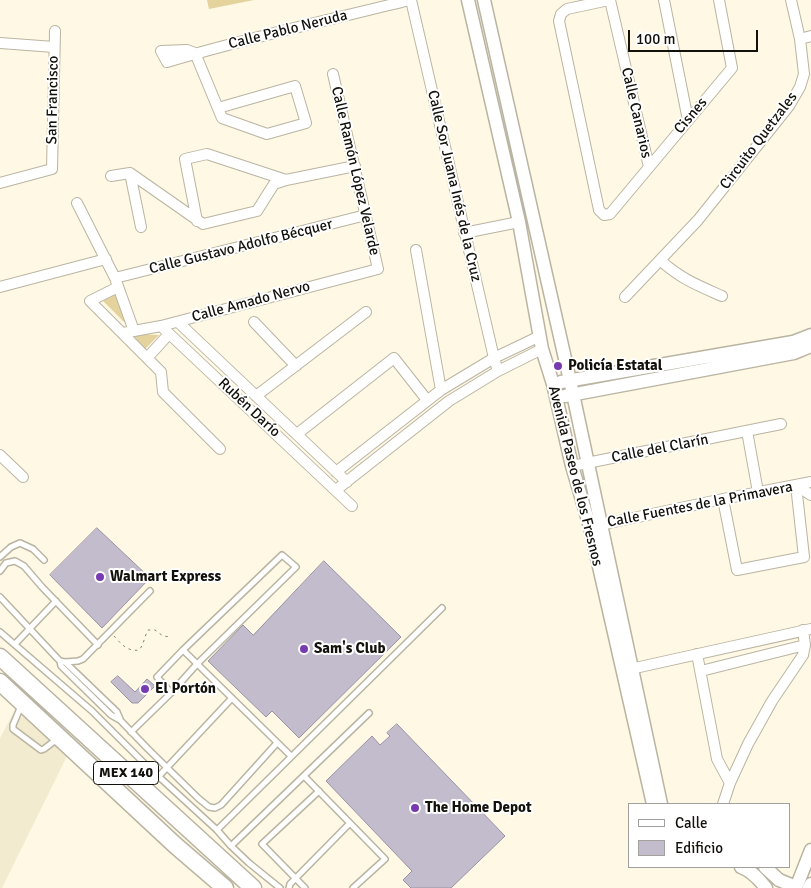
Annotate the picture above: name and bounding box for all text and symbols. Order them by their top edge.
street label: Calle Pablo Neruda [227,7,349,53]
scale bar [631,20,761,52]
text: 100 m [636,30,676,48]
street label: San Francisco [43,55,63,145]
street label: Calle Canarios [617,66,655,160]
street label: Calle Ramón López Velarde [327,85,383,257]
street label: Calle Sor Juana Inés de la Cruz [423,88,485,284]
street label: Circuito Quetzales [717,89,801,193]
street label: Cisnes [671,94,711,138]
street label: Calle Gustavo Adolfo Bécquer [147,215,335,279]
street label: Calle Amado Nervo [190,278,312,326]
place label: Policía Estatal [568,357,662,375]
marker: Policía Estatal [552,360,564,372]
street label: Rubén Darío [214,375,284,441]
street label: Avenida Paseo de los Fresnos [544,384,606,568]
street label: Calle del Clarín [610,431,710,467]
street label: Calle Fuentes de la Primavera [606,478,794,532]
place label: Walmart Express [110,568,221,586]
marker: Walmart Express [94,571,106,583]
place label: Sam's Club [314,640,385,658]
marker: Sam's Club [298,643,310,655]
place label: El Portón [155,680,216,698]
marker: El Portón [139,683,151,695]
road number: MEX 140 [94,761,158,784]
place label: The Home Depot [425,799,531,817]
marker: The Home Depot [409,802,421,814]
legend [628,803,791,868]
text: Calle [675,814,708,832]
text: Edificio [675,839,723,857]

